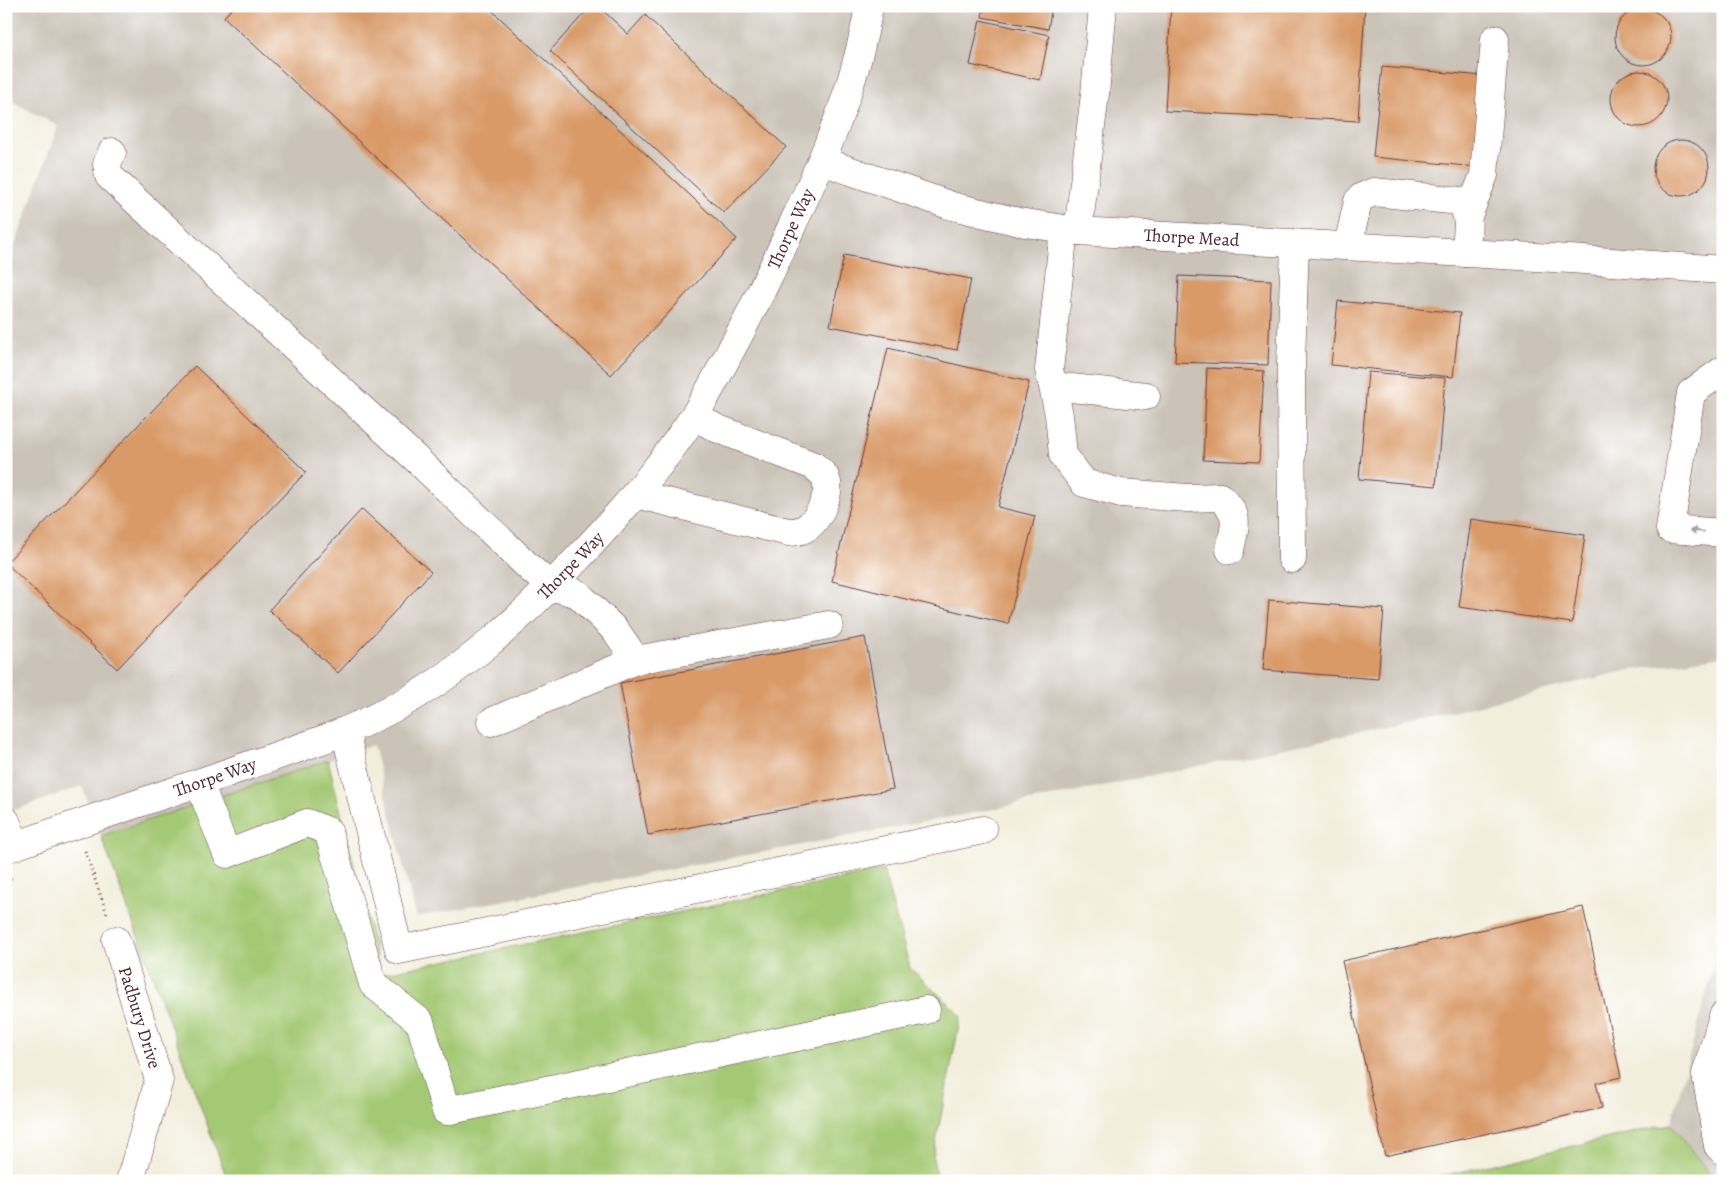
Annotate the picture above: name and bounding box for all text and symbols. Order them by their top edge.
street label: Thorpe Way [762,184,820,273]
street label: Thorpe Mead [1143,223,1241,252]
street label: Thorpe Way [532,525,610,605]
one-way arrow [1688,527,1704,535]
street label: Thorpe Way [170,751,261,802]
street label: Padbury Drive [113,963,167,1072]

